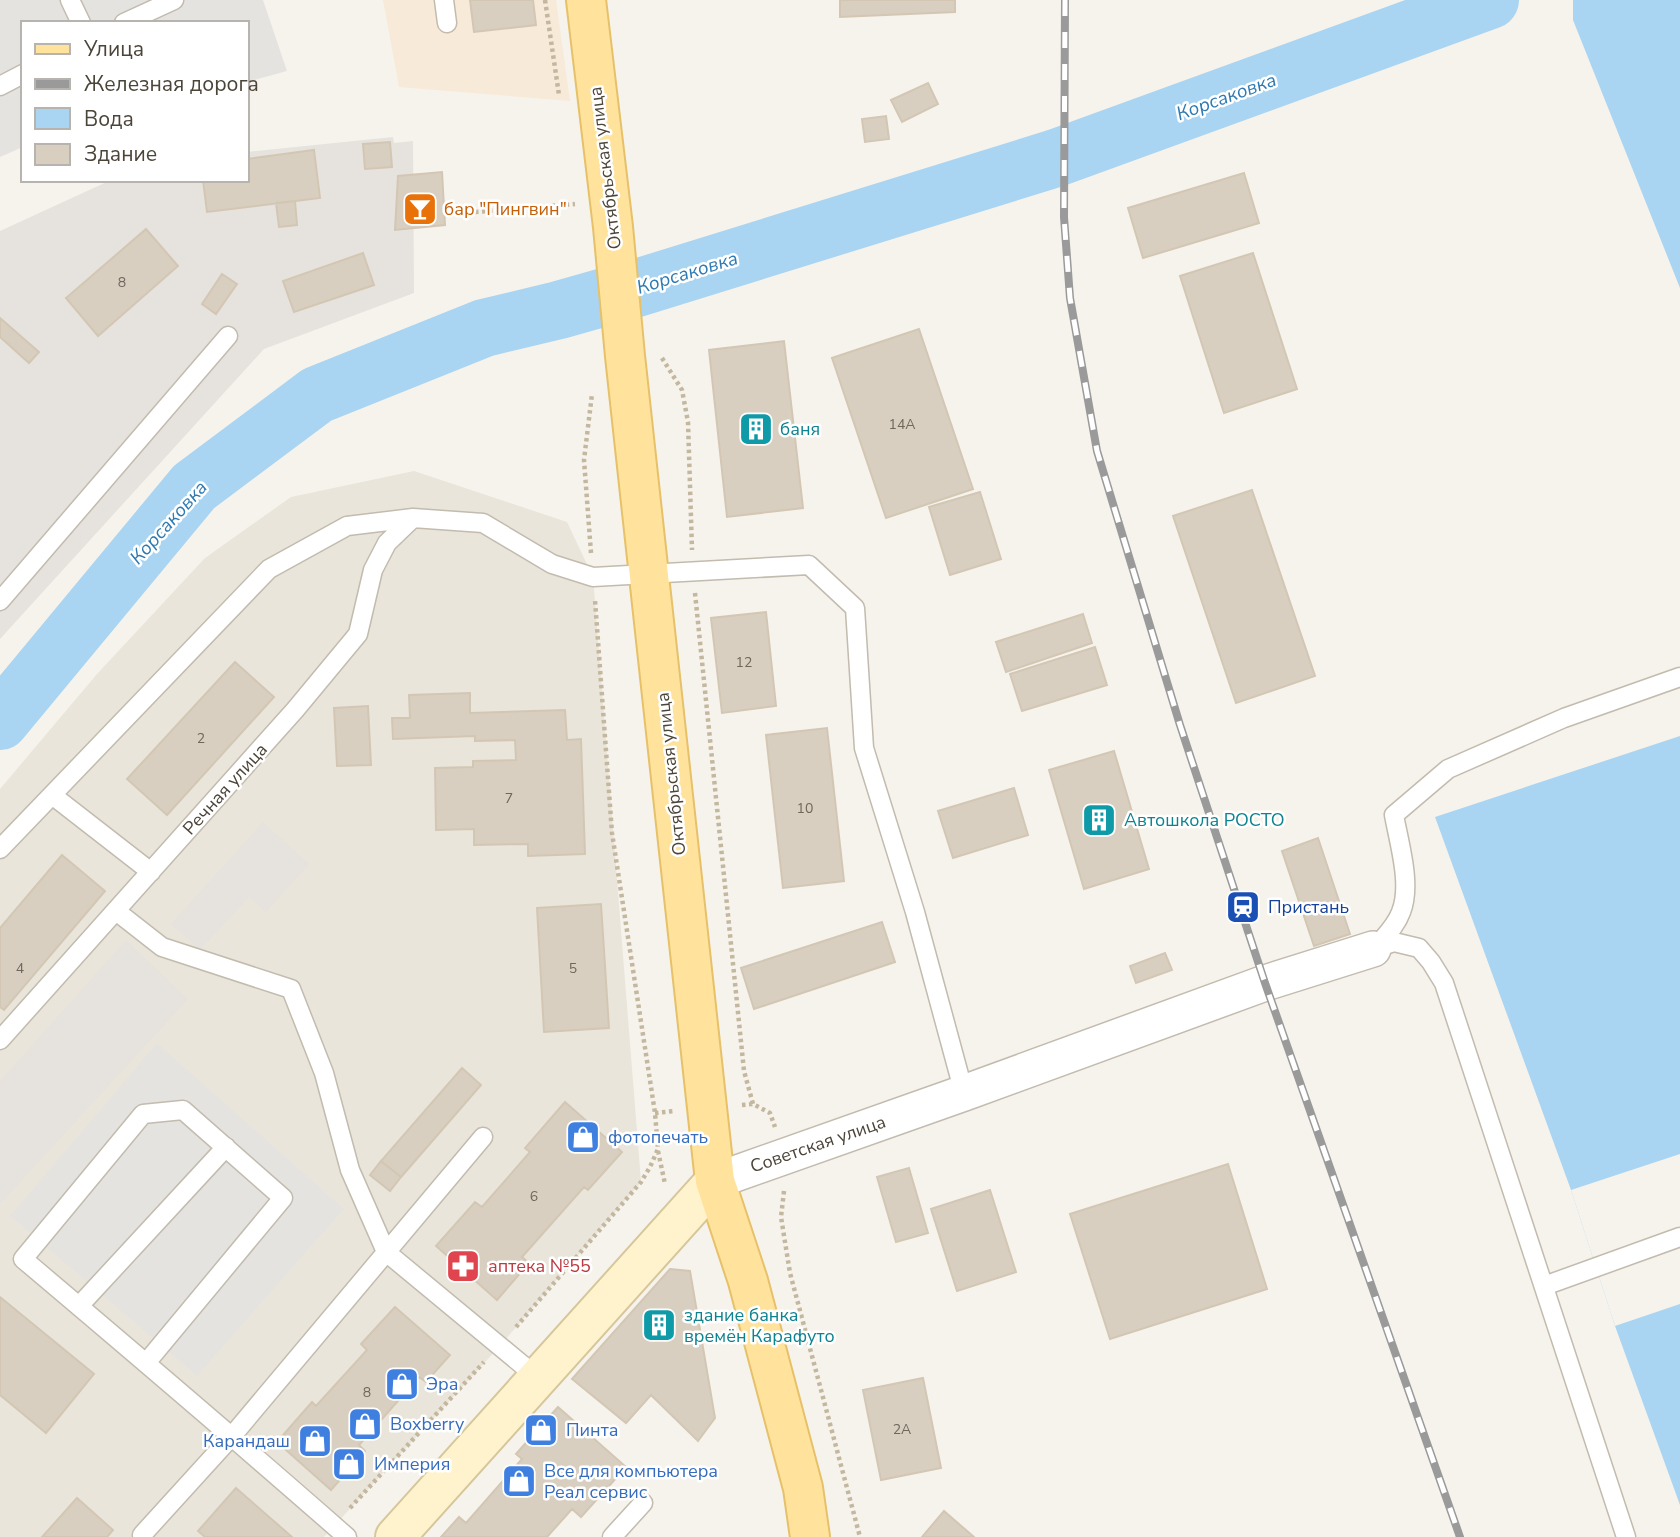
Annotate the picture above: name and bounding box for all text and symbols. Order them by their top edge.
legend [21,21,248,182]
text: Улица [83,35,144,63]
water label: Корсаковка [1173,67,1280,127]
text: Железная дорога [84,70,259,98]
street label: Октябрьская улица [583,85,627,251]
text: Вода [84,105,134,133]
text: Здание [84,140,157,168]
bar icon: бар "Пингвин" [401,190,439,228]
place label: бар "Пингвин" [444,197,567,221]
water label: Корсаковка [633,245,741,301]
house number: 8 [118,273,126,292]
building icon: баня [737,410,775,448]
house number: 14А [888,415,916,434]
place label: баня [780,417,820,441]
water label: Корсаковка [124,475,213,570]
house number: 12 [736,653,752,672]
street label: Октябрьская улица [651,691,691,857]
house number: 2 [197,729,205,748]
street label: Речная улица [177,738,273,840]
house number: 7 [505,789,513,808]
house number: 10 [797,799,813,818]
building icon: Автошкола РОСТО [1080,801,1118,839]
place label: Автошкола РОСТО [1124,808,1285,832]
station icon: Пристань [1224,888,1262,926]
place label: Пристань [1268,895,1349,919]
house number: 4 [16,959,24,978]
house number: 5 [569,959,577,978]
street label: Советская улица [747,1110,889,1178]
shop icon: фотопечать [564,1118,602,1156]
place label: фотопечать [608,1125,708,1149]
house number: 6 [530,1187,538,1206]
pharmacy icon: аптека №55 [444,1247,482,1285]
place label: аптека №55 [488,1254,591,1278]
place label: здание банка времён Карафуто [684,1303,835,1348]
building icon: здание банка времён Карафуто [640,1306,678,1344]
shop icon: Эра [383,1365,421,1403]
place label: Эра [426,1372,459,1396]
house number: 8 [363,1383,371,1402]
shop icon: Boxberry [346,1405,384,1443]
shop icon: Пинта [522,1411,560,1449]
place label: Boxberry [390,1412,465,1436]
place label: Пинта [566,1418,618,1442]
house number: 2А [893,1420,911,1439]
shop icon: Карандаш [296,1422,334,1460]
place label: Карандаш [203,1429,290,1453]
shop icon: Империя [330,1445,368,1483]
place label: Империя [374,1452,450,1476]
place label: Все для компьютера Реал сервис [544,1459,718,1504]
shop icon: Все для компьютера Реал сервис [500,1462,538,1500]

